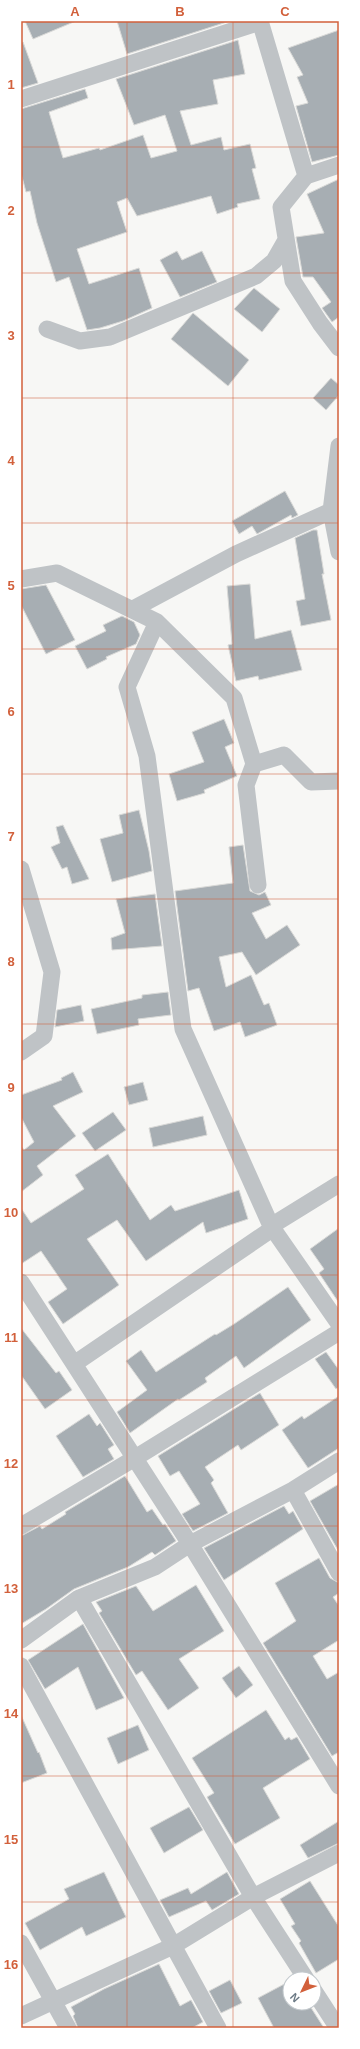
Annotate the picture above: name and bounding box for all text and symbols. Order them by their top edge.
text: A [70,4,80,19]
text: B [175,4,185,19]
text: C [280,4,290,19]
text: 1 [7,77,15,92]
text: 2 [7,203,15,218]
text: 3 [7,328,15,343]
text: 4 [7,453,15,468]
text: 5 [7,578,15,593]
text: 6 [7,704,15,719]
text: 7 [7,829,15,844]
text: 8 [7,954,15,969]
text: 9 [7,1080,15,1095]
text: 10 [4,1205,18,1220]
text: 11 [4,1330,18,1345]
text: 12 [4,1456,18,1471]
text: 13 [4,1581,18,1596]
text: 14 [4,1706,19,1721]
text: 15 [4,1832,18,1847]
text: 16 [4,1957,18,1972]
north arrow [282,1971,322,2011]
text: N [288,1991,302,2005]

